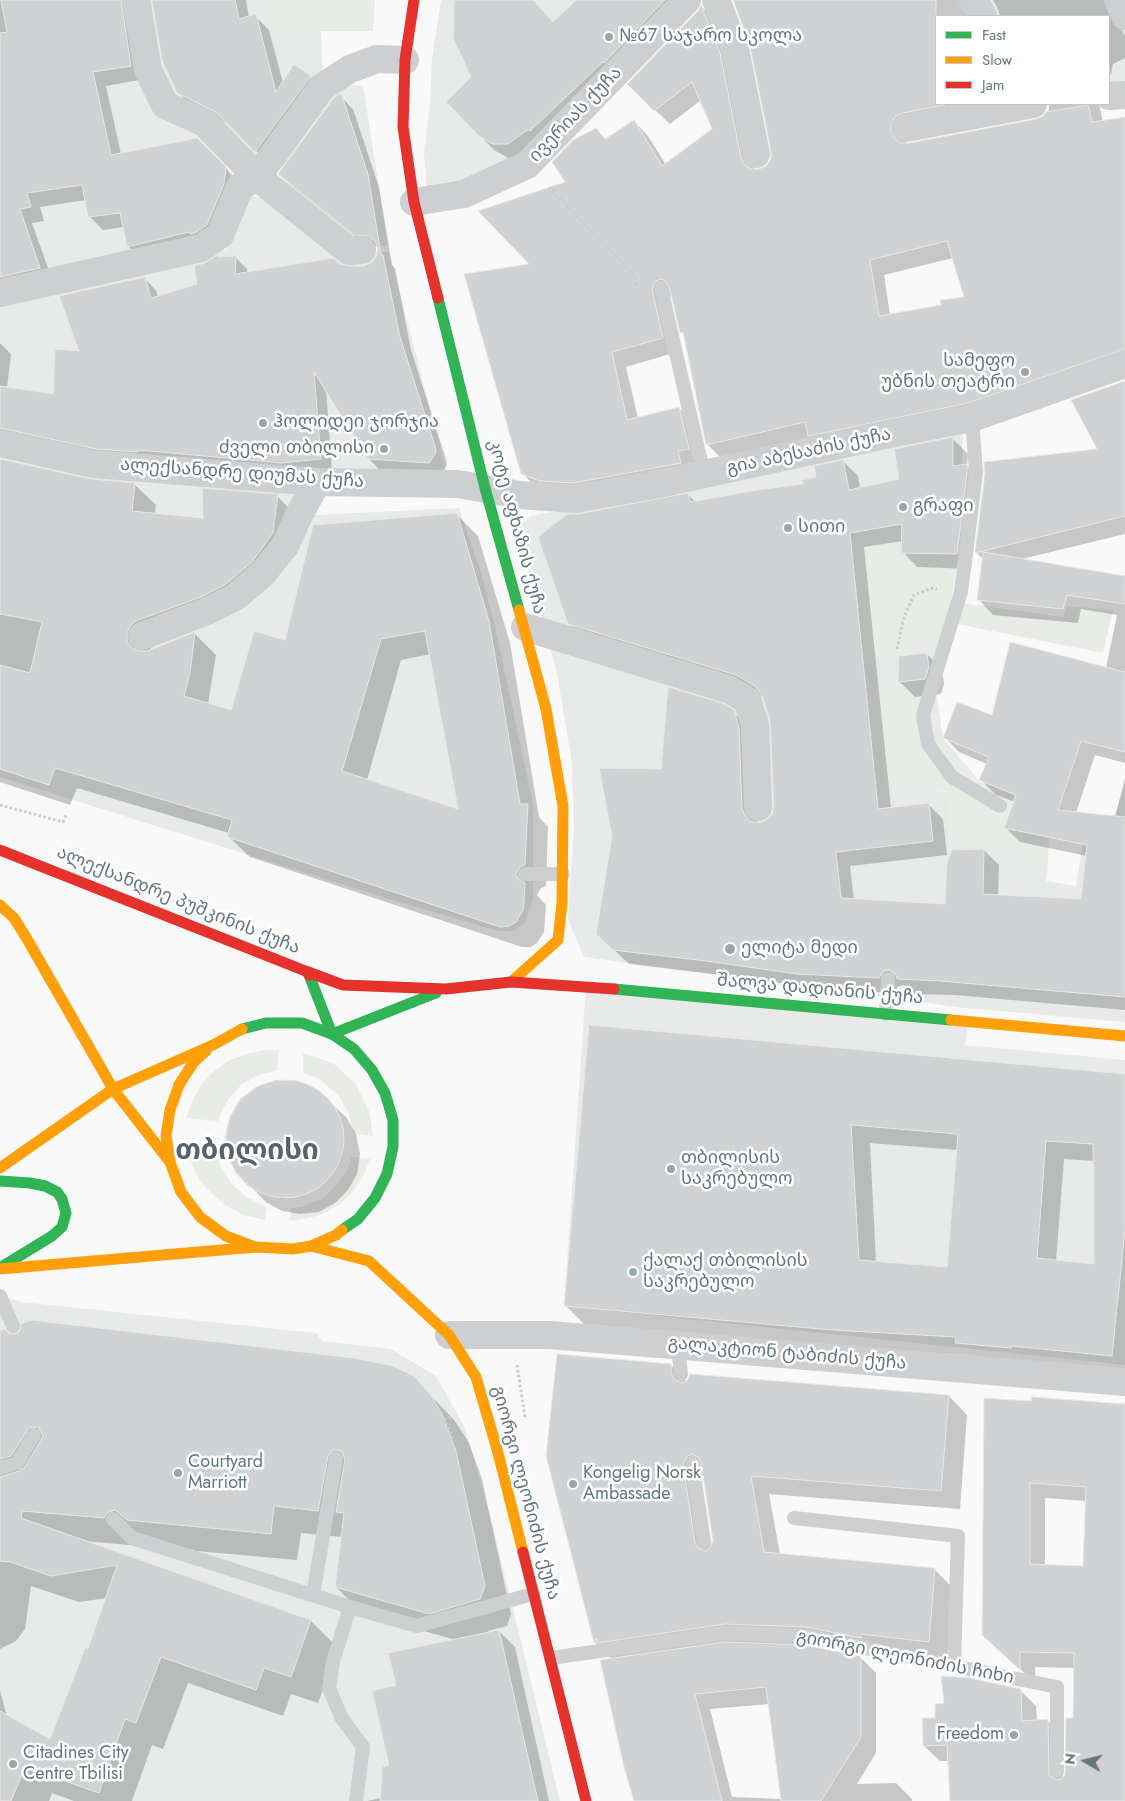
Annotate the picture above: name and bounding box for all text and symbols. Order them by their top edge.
legend [935,15,1110,105]
text: Fast [982,24,1006,46]
place label: №67 საჯარო სკოლა [619,26,802,48]
marker: №67 საჯარო სკოლა [603,31,615,43]
text: Slow [982,49,1012,71]
street label: ივერიას ქუჩა [525,63,627,167]
text: Jam [982,74,1005,96]
place label: სამეფო უბნის თეატრი [881,351,1015,394]
marker: სამეფო უბნის თეატრი [1019,366,1031,378]
place label: ჰოლიდეი ჯორჯია [273,412,439,434]
marker: ჰოლიდეი ჯორჯია [257,417,269,429]
street label: გია აბესაძის ქუჩა [725,424,893,480]
street label: კოტე აფხაზის ქუჩა [482,437,550,617]
place label: ძველი თბილისი [219,438,374,460]
marker: ძველი თბილისი [378,443,390,455]
street label: ალექსანდრე დიუმას ქუჩა [119,455,365,493]
place label: გრაფი [913,496,973,518]
marker: გრაფი [897,501,909,513]
place label: სითი [798,517,845,539]
marker: სითი [782,522,794,534]
street label: ალექსანდრე პუშკინის ქუჩა [53,842,303,960]
place label: ელიტა მედი [741,938,858,960]
marker: ელიტა მედი [723,942,737,956]
street label: შალვა დადიანის ქუჩა [716,970,924,1010]
district label: თბილისი [175,1135,319,1169]
place label: თბილისის საკრებულო [681,1148,792,1190]
marker: თბილისის საკრებულო [665,1163,677,1175]
place label: ქალაქ თბილისის საკრებულო [643,1251,808,1294]
marker: ქალაქ თბილისის საკრებულო [627,1266,639,1278]
street label: გალაკტიონ ტაბიძის ქუჩა [667,1333,907,1375]
street label: გიორგი ლეონიძის ქუჩა [486,1384,564,1602]
place label: Courtyard Marriott [188,1452,263,1495]
place label: Kongelig Norsk Ambassade [583,1463,701,1506]
marker: Courtyard Marriott [172,1467,184,1479]
marker: Kongelig Norsk Ambassade [567,1478,579,1490]
street label: გიორგი ლეონიძის ჩიხი [794,1626,1016,1690]
place label: Freedom [937,1724,1004,1746]
marker: Freedom [1008,1729,1020,1741]
north arrow [1060,1736,1110,1786]
place label: Citadines City Centre Tbilisi [23,1743,129,1786]
text: N [1059,1752,1081,1766]
marker: Citadines City Centre Tbilisi [7,1758,19,1770]

